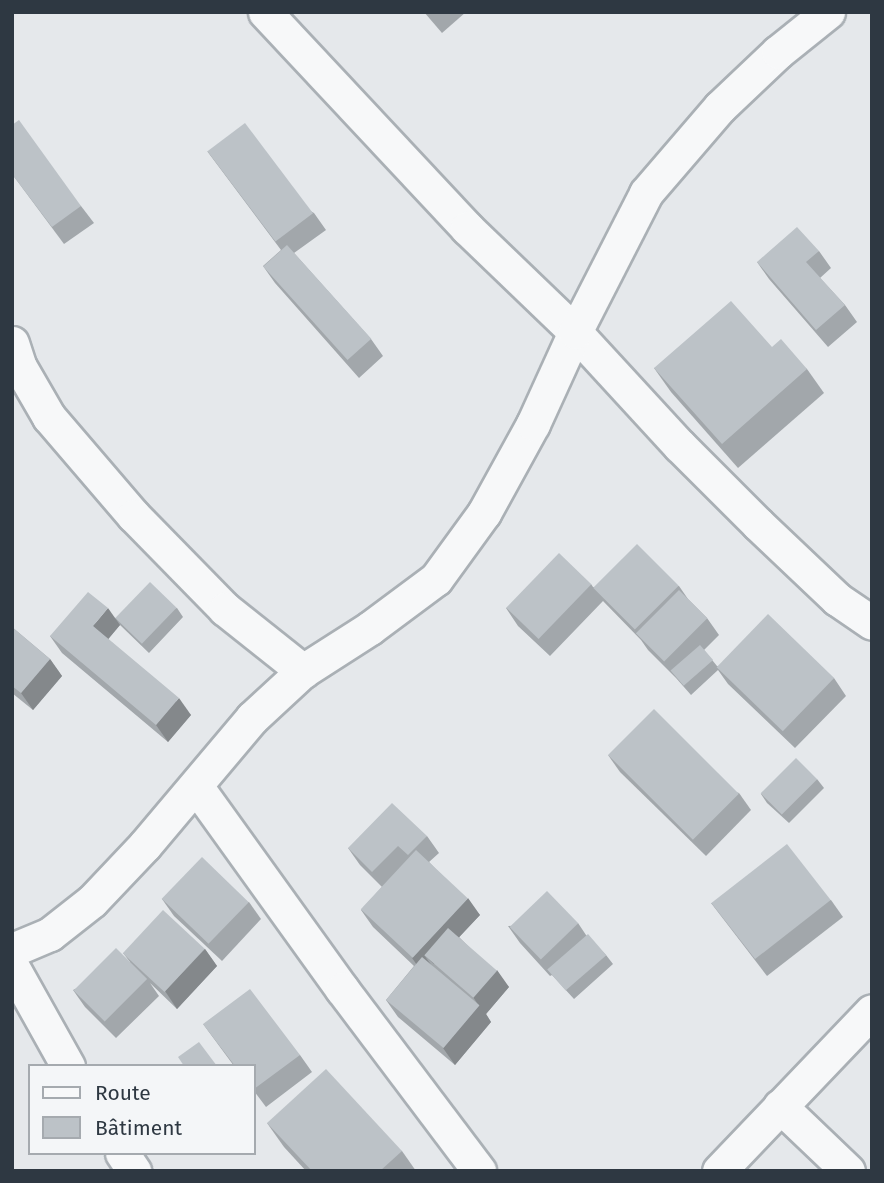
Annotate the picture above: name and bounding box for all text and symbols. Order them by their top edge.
legend [28,1064,256,1155]
text: Route [95,1080,151,1106]
text: Bâtiment [95,1115,182,1141]

